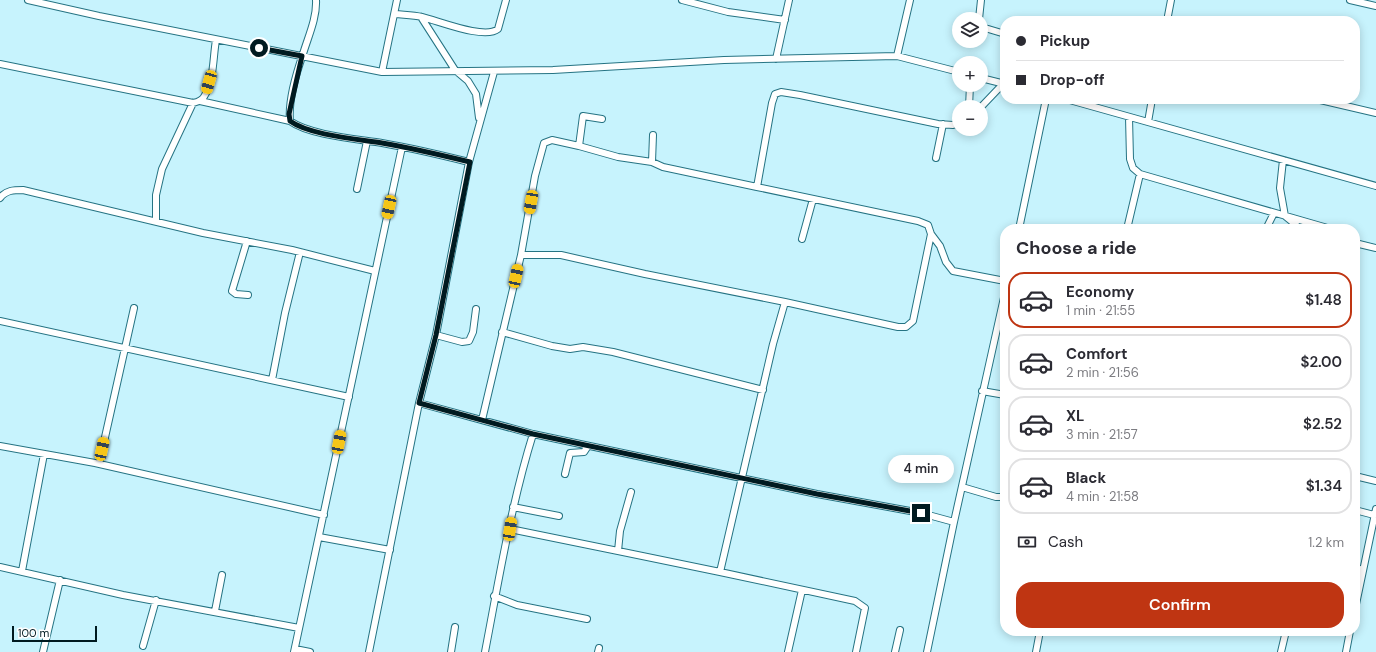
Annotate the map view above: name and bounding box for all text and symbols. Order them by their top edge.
map controls [952,12,988,136]
button: layers [952,12,988,48]
text: Pickup [1040,31,1090,51]
route start [250,39,268,57]
button: + [952,56,988,92]
car [200,69,218,95]
text: Drop-off [1040,70,1105,90]
button: − [952,100,988,136]
car [523,189,539,215]
car [381,194,397,220]
text: Choose a ride [1016,236,1137,260]
car [508,263,524,289]
icon: car [1018,282,1054,318]
text: Economy [1066,282,1134,302]
text: $1.48 [1305,290,1342,310]
text: 1 min · 21:55 [1066,302,1135,319]
icon: car [1018,344,1054,380]
text: Comfort [1066,344,1127,364]
text: $2.00 [1301,352,1342,372]
text: 2 min · 21:56 [1066,364,1139,381]
icon: car [1018,406,1054,442]
text: XL [1066,406,1084,426]
text: $2.52 [1303,414,1342,434]
text: 3 min · 21:57 [1066,426,1138,443]
car [331,429,347,455]
car [94,436,110,462]
callout: 4 min [888,455,954,483]
text: 4 min [904,460,938,477]
icon: car [1018,468,1054,504]
text: Black [1066,468,1106,488]
text: $1.34 [1306,476,1342,496]
text: 4 min · 21:58 [1066,488,1139,505]
route end [912,504,930,522]
car [502,516,518,542]
icon: cash [1016,531,1038,553]
text: Cash [1048,532,1083,552]
text: 1.2 km [1308,534,1344,551]
button: Confirm [1016,582,1344,628]
scale bar [12,624,97,643]
text: 100 m [18,626,49,640]

